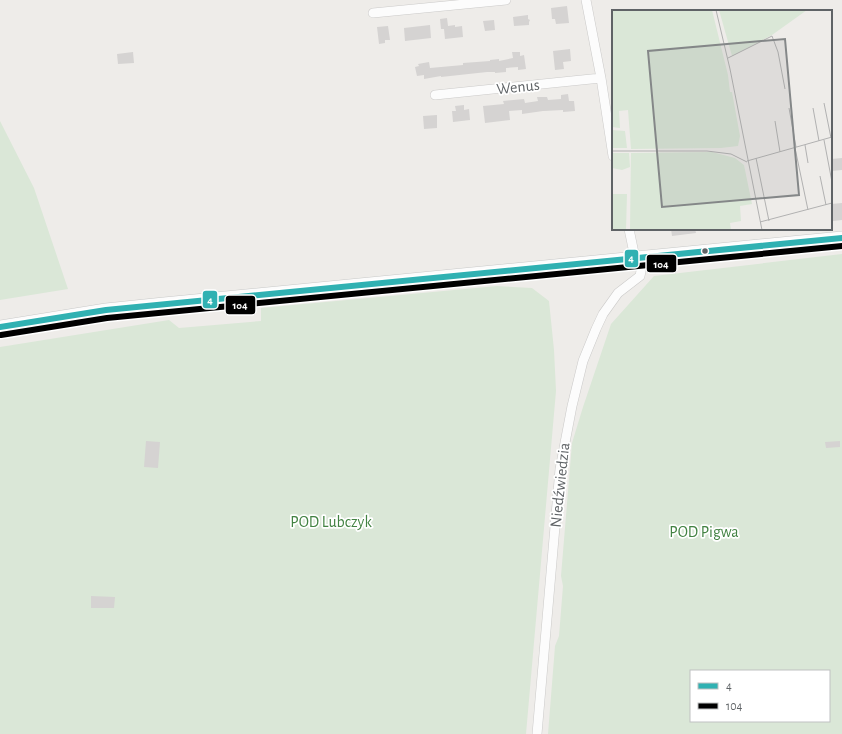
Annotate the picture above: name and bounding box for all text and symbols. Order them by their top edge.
inset map [612,10,832,230]
street label: Wenus [496,77,540,97]
unlabelled marker [700,246,710,256]
line badge: 4 [624,249,639,268]
text: 4 [628,253,634,264]
line badge: 104 [646,254,677,273]
text: 104 [653,259,669,270]
line badge: 4 [202,290,218,309]
text: 4 [207,295,213,306]
line badge: 104 [225,295,256,315]
text: 104 [232,300,248,311]
street label: Niedźwiedzia [548,442,572,528]
park label: POD Lubczyk [290,514,372,531]
park label: POD Pigwa [669,524,739,540]
legend [690,670,830,722]
text: 4 [726,680,732,692]
text: 104 [726,700,742,712]

